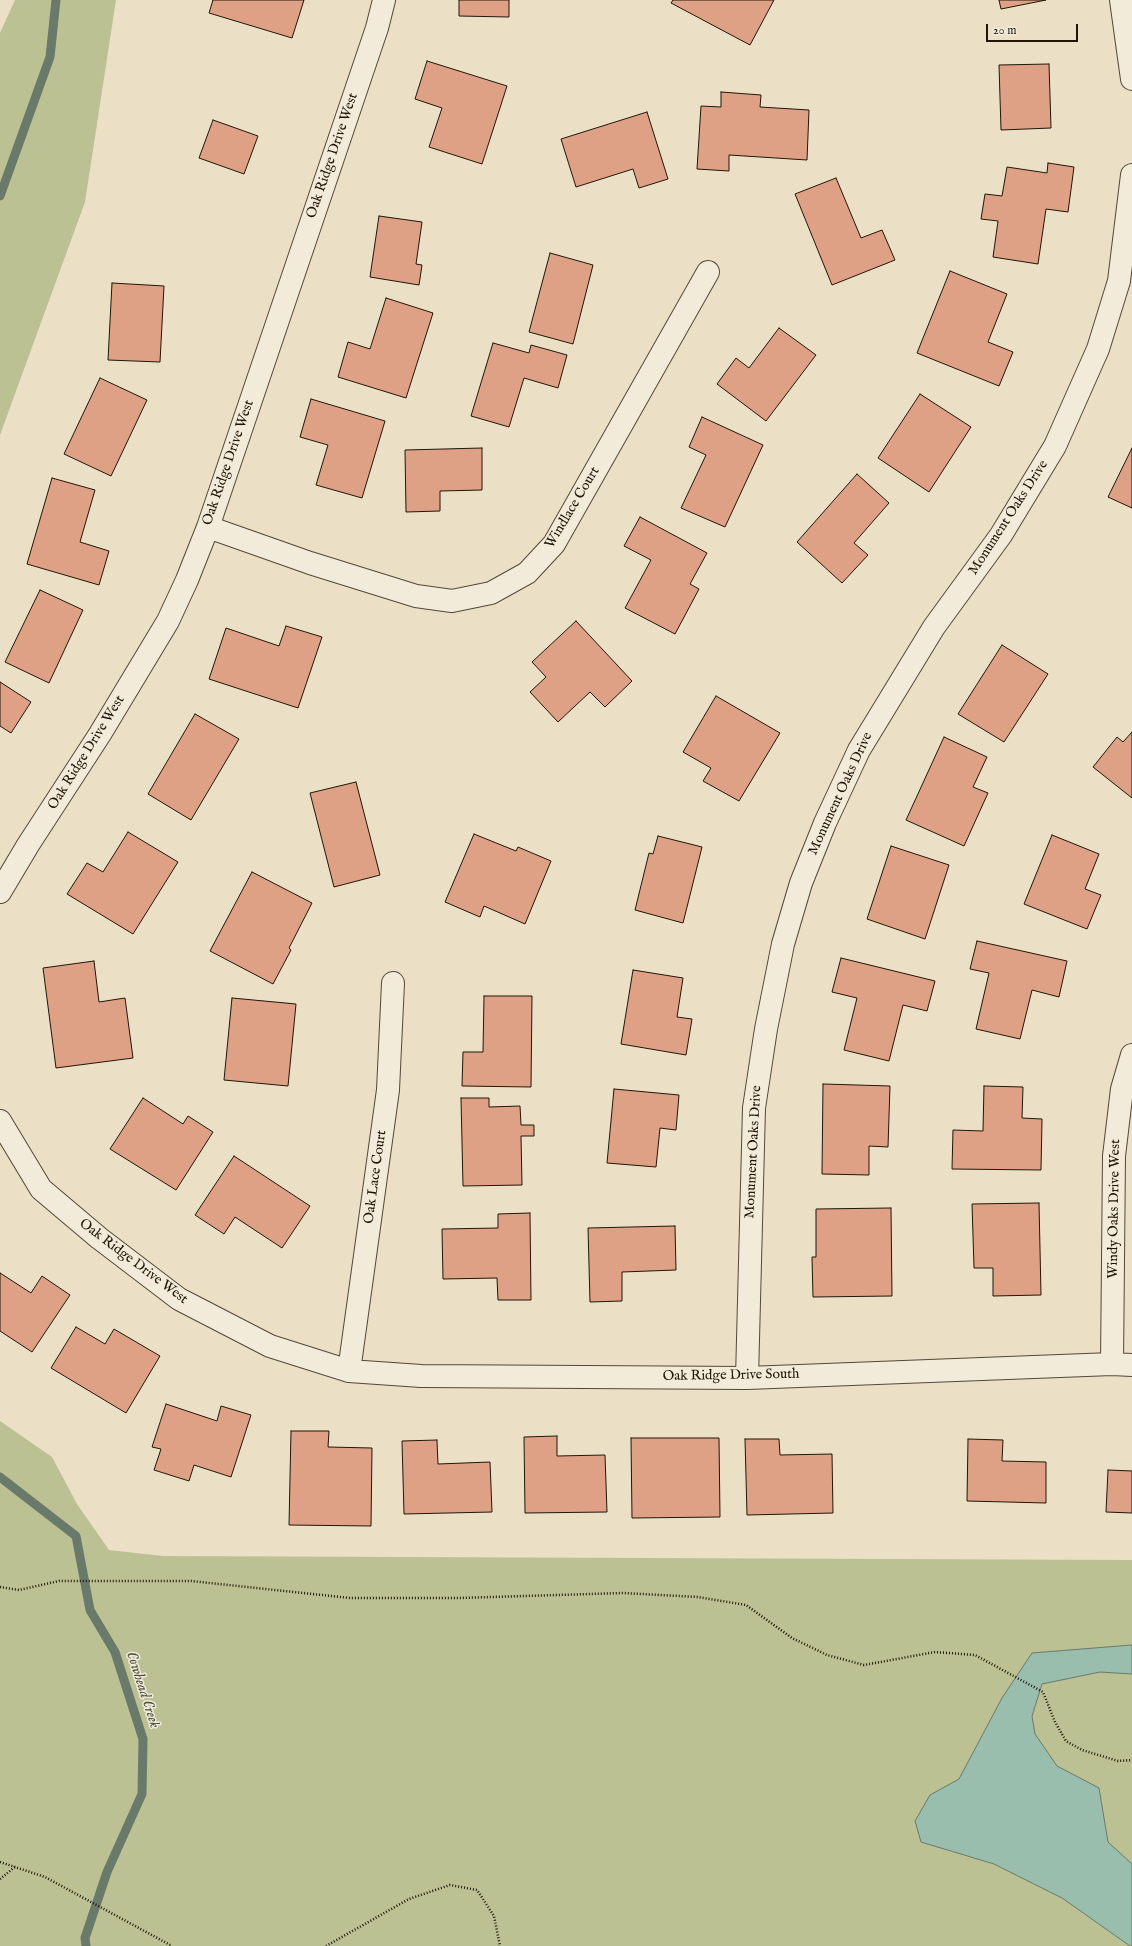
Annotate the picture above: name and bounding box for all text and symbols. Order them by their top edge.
scale bar [988,16,1080,42]
text: 20 m [993,23,1016,38]
street label: Oak Ridge Drive West [304,91,362,221]
street label: Oak Ridge Drive West [200,398,258,528]
street label: Monument Oaks Drive [966,458,1052,578]
street label: Windlace Court [542,464,604,552]
street label: Oak Ridge Drive West [45,693,129,813]
street label: Monument Oaks Drive [805,730,877,858]
street label: Monument Oaks Drive [742,1085,766,1219]
street label: Oak Lace Court [361,1129,391,1225]
street label: Windy Oaks Drive West [1105,1139,1125,1279]
street label: Oak Ridge Drive West [75,1216,191,1308]
street label: Oak Ridge Drive South [662,1366,800,1386]
water label: Cowhead Creek [121,1649,163,1731]

